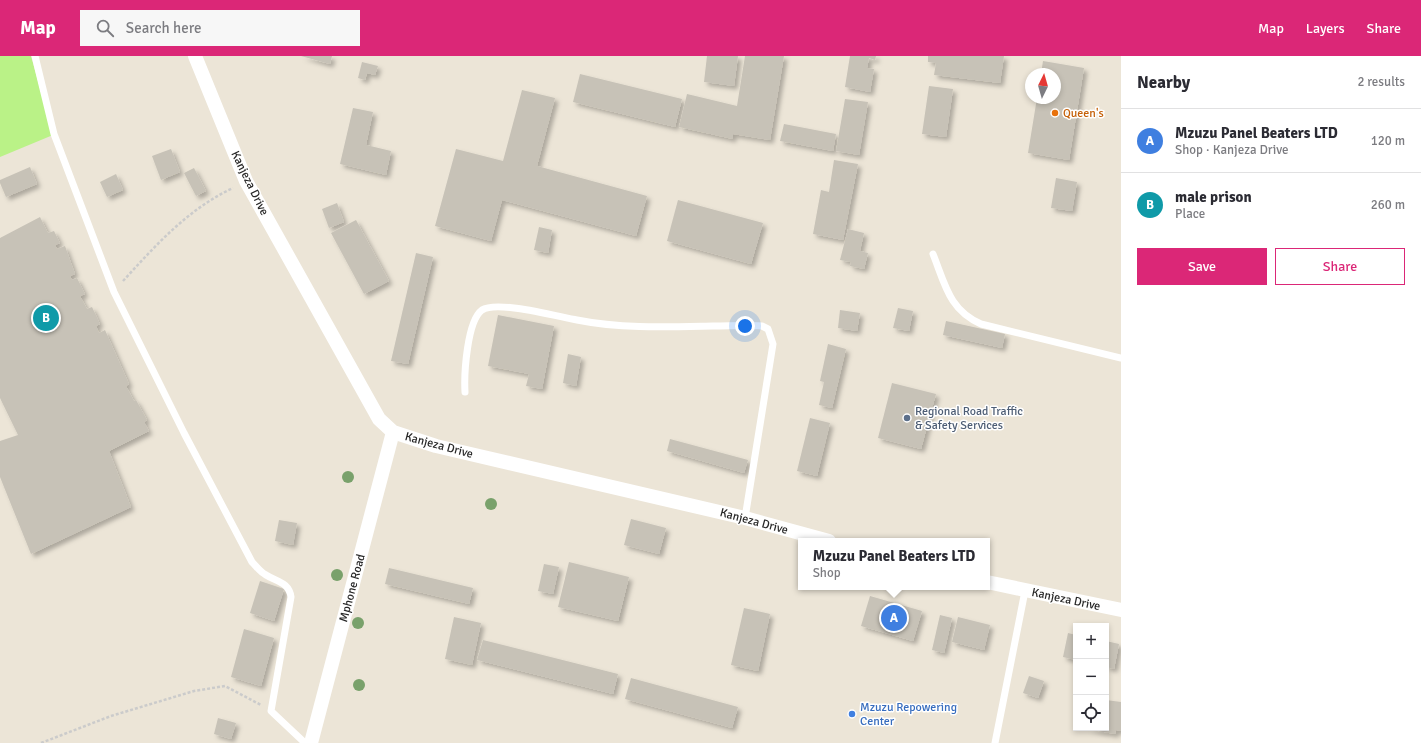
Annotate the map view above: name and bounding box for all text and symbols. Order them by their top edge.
search box [80,10,360,46]
text: Map [20,16,56,40]
icon: search [94,17,116,39]
text: Search here [126,19,201,37]
text: Map [1258,20,1284,37]
text: Layers [1306,20,1345,37]
text: Share [1367,20,1401,37]
north arrow [1025,68,1061,104]
text: Nearby [1137,72,1190,93]
text: 2 results [1357,74,1405,90]
place label: Queen's [1063,106,1104,121]
marker: Queen's [1050,108,1060,118]
text: Mzuzu Panel Beaters LTD [1175,124,1338,142]
text: A [1146,133,1154,149]
text: 120 m [1371,133,1405,149]
text: Shop · Kanjeza Drive [1175,142,1289,158]
street label: Kanjeza Drive [227,148,272,218]
text: male prison [1175,188,1252,206]
text: B [1146,197,1154,213]
text: 260 m [1371,197,1405,213]
text: Place [1175,206,1205,222]
button: Save [1137,248,1267,285]
button: Share [1275,248,1405,285]
pin: B [33,303,59,333]
your location [735,316,755,336]
place label: Regional Road Traffic & Safety Services [915,404,1023,433]
marker: Regional Road Traffic & Safety Services [902,413,912,423]
street label: Kanjeza Drive [403,429,475,462]
street label: Kanjeza Drive [718,505,790,538]
popup [798,538,990,590]
text: Mzuzu Panel Beaters LTD [813,547,975,565]
street label: Mphone Road [336,553,369,624]
text: Shop [813,565,841,581]
street label: Kanjeza Drive [1030,585,1102,614]
pin: A [881,603,907,633]
map controls [1073,623,1109,731]
button: + [1073,623,1109,659]
button: − [1073,659,1109,695]
button: locate [1073,695,1109,731]
place label: Mzuzu Repowering Center [860,700,957,729]
marker: Mzuzu Repowering Center [847,709,857,719]

